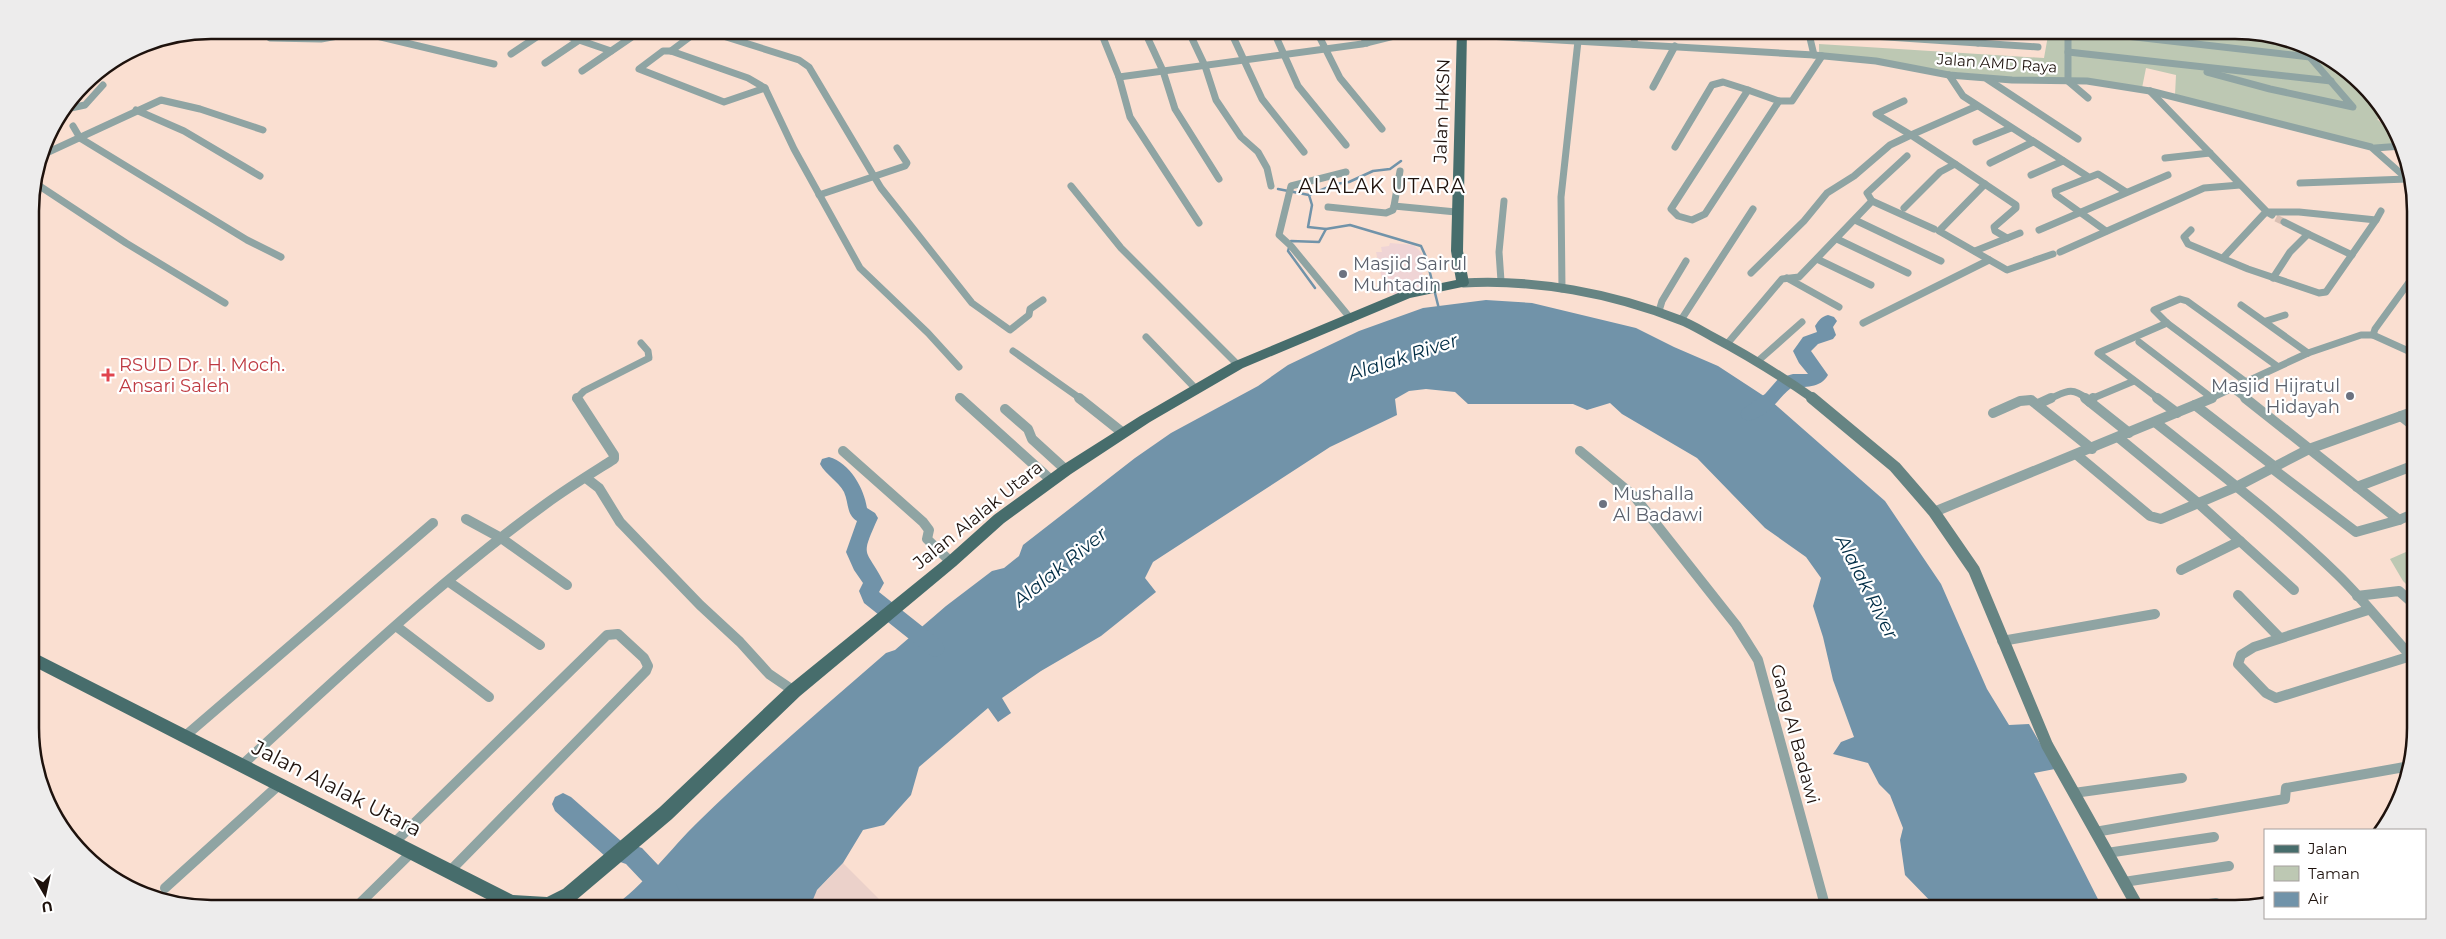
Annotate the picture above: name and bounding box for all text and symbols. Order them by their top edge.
street label: Jalan AMD Raya [1935,49,2058,77]
street label: Jalan HKSN [1429,58,1455,165]
district label: ALALAK UTARA [1298,174,1466,198]
place label: Masjid Sairul Muhtadin [1353,253,1467,296]
marker: Masjid Sairul Muhtadin [1337,268,1349,280]
water label: Alalak River [1344,328,1461,386]
place label: RSUD Dr. H. Moch. Ansari Saleh [119,354,285,397]
marker: RSUD Dr. H. Moch. Ansari Saleh [101,368,115,382]
place label: Masjid Hijratul Hidayah [2211,375,2340,418]
marker: Masjid Hijratul Hidayah [2344,390,2356,402]
street label: Jalan Alalak Utara [908,456,1047,575]
place label: Mushalla Al Badawi [1613,483,1703,526]
marker: Mushalla Al Badawi [1597,498,1609,510]
water label: Alalak River [1008,522,1112,612]
water label: Alalak River [1830,530,1903,643]
street label: Gang Al Badawi [1766,662,1824,806]
street label: Jalan Alalak Utara [247,734,426,842]
legend [2264,829,2426,919]
text: Jalan [2307,839,2347,858]
text: Taman [2308,864,2360,883]
north arrow [20,869,70,919]
text: Air [2308,889,2329,908]
text: U [40,897,54,917]

